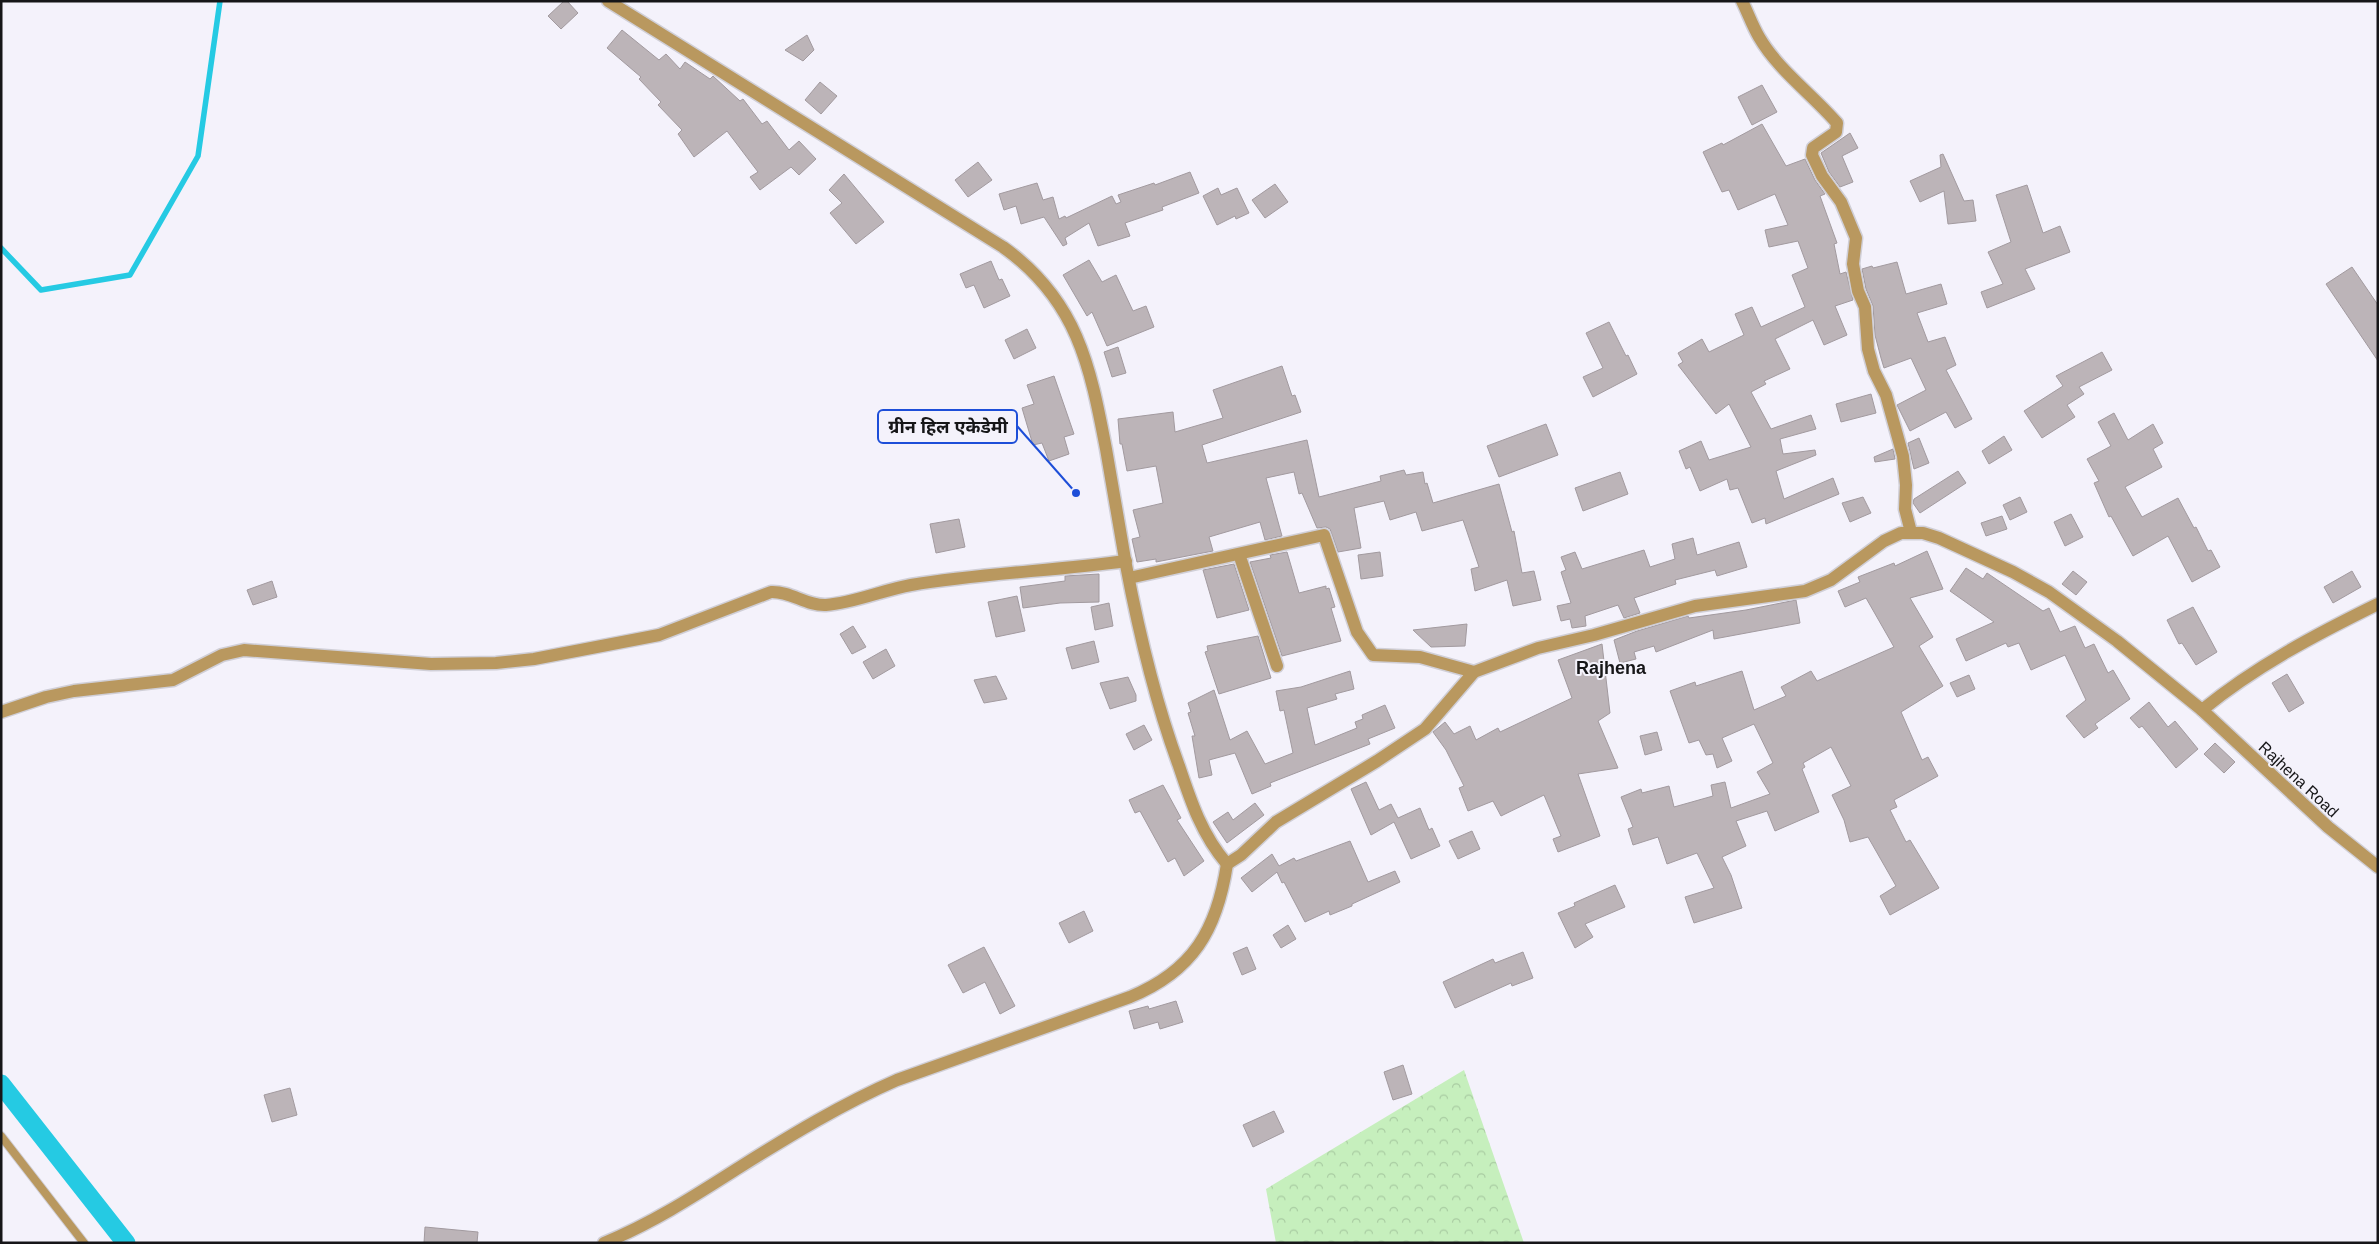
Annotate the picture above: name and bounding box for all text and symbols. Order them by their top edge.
callout: ग्रीन हिल एकेडेमी [878,410,1017,443]
text: ग्रीन हिल एकेडेमी [888,417,1008,437]
district label: Rajhena [1576,658,1647,678]
street label: Rajhena Road [2255,738,2342,820]

